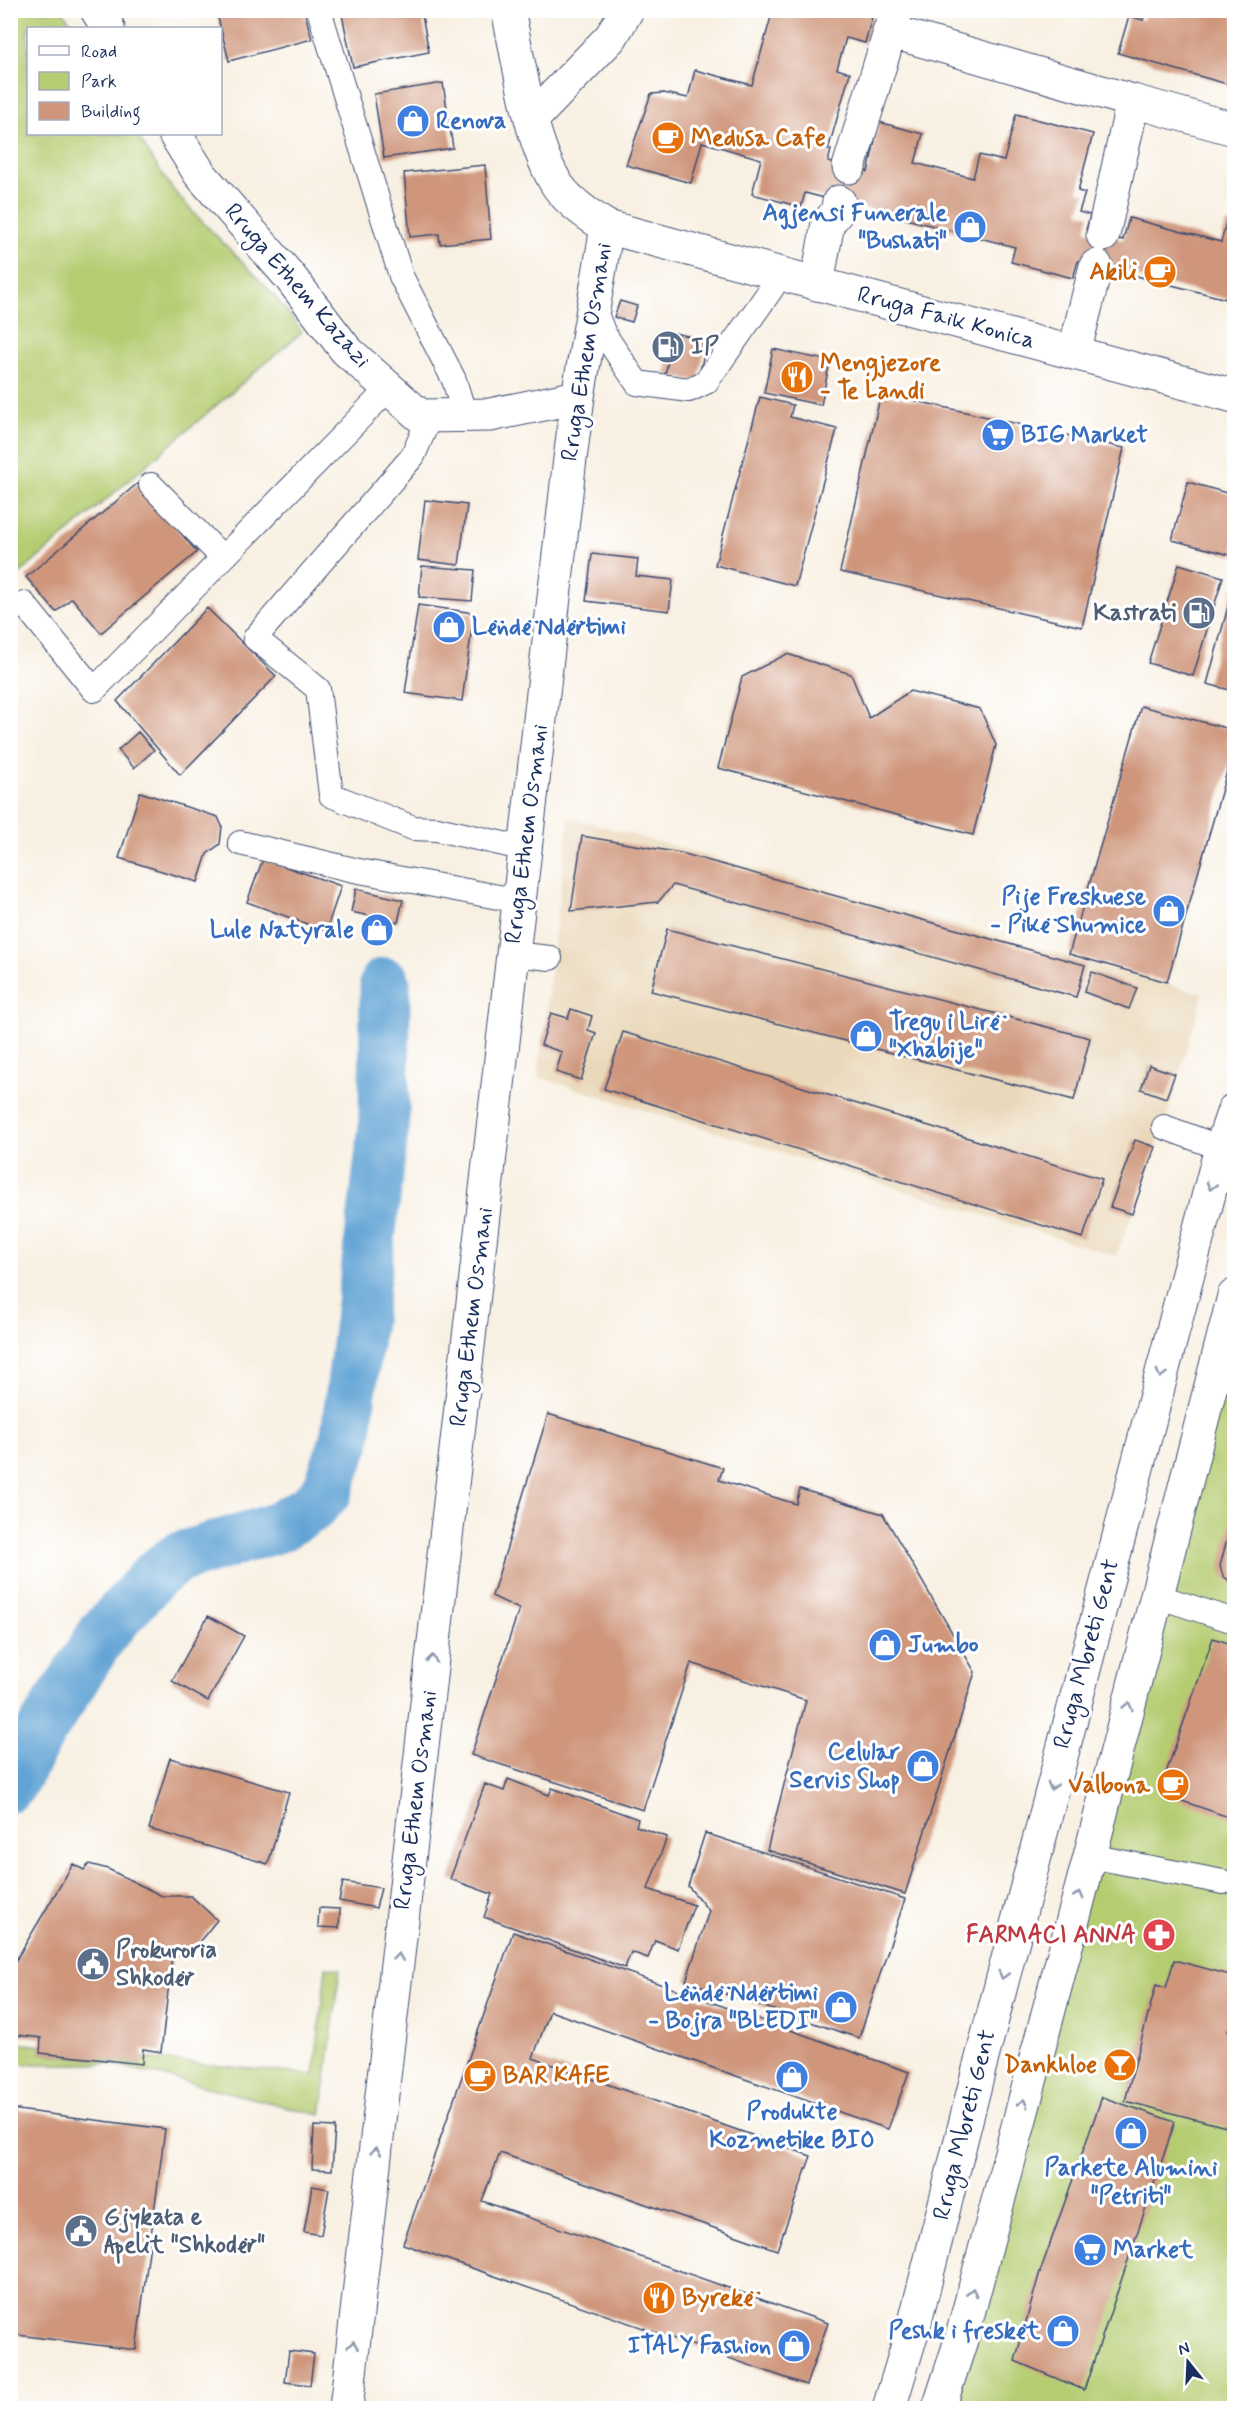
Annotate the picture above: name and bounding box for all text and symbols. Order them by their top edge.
legend [27,27,222,135]
text: Road [81,40,117,64]
text: Park [81,70,117,94]
text: Building [81,100,141,126]
shop icon: Renova [395,103,431,139]
place label: Renova [436,106,506,137]
cafe icon: Medusa Cafe [650,120,686,156]
place label: Medusa Cafe [691,123,826,154]
street label: Rruga Ethem Kazazi [215,197,377,376]
place label: Agjensi Funerale "Bushati" [763,198,947,257]
shop icon: Agjensi Funerale "Bushati" [952,209,988,245]
street label: Rruga Ethem Osmani [554,240,622,464]
cafe icon: Akili [1142,254,1178,290]
place label: Akili [1090,257,1137,288]
street label: Rruga Faik Konica [853,279,1038,359]
fuel station icon: IP [650,329,686,365]
place label: IP [691,332,719,363]
place label: Mengjezore - Te Landi [820,348,941,407]
restaurant icon: Mengjezore - Te Landi [779,359,815,395]
supermarket icon: BIG Market [980,417,1016,453]
place label: BIG Market [1021,420,1149,451]
fuel station icon: Kastrati [1181,595,1217,631]
place label: Kastrati [1093,598,1176,629]
shop icon: Lëndë Ndërtimi [431,609,467,645]
place label: Lëndë Ndërtimi [472,612,626,643]
street label: Rruga Ethem Osmani [498,722,558,946]
place label: Pije Freskuese - Pikë Shumice [990,882,1147,941]
shop icon: Pije Freskuese - Pikë Shumice [1151,893,1187,929]
shop icon: Lule Natyrale [359,912,395,948]
place label: Lule Natyrale [210,915,354,946]
place label: Tregu i Lirë "Xhabije" [889,1007,1007,1066]
shop icon: Tregu i Lirë "Xhabije" [848,1018,884,1054]
one-way arrow [1206,1180,1218,1191]
street label: Rruga Ethem Osmani [443,1205,503,1429]
one-way arrow [1156,1369,1168,1379]
street label: Rruga Mbreti Gent [1047,1556,1129,1753]
shop icon: Jumbo [867,1627,903,1663]
place label: Jumbo [908,1630,979,1661]
one-way arrow [425,1655,438,1664]
street label: Rruga Ethem Osmani [387,1688,447,1912]
one-way arrow [1121,1701,1134,1711]
place label: Celular Servis Shop [789,1737,900,1796]
shop icon: Celular Servis Shop [905,1748,941,1784]
cafe icon: Valbona [1155,1767,1191,1803]
place label: Valbona [1068,1770,1151,1801]
one-way arrow [1047,1781,1060,1791]
one-way arrow [1072,1890,1085,1900]
pharmacy icon: FARMACI ANNA [1141,1917,1177,1953]
place label: FARMACI ANNA [966,1920,1136,1951]
place label: Prokuroria Shkodër [116,1935,217,1994]
public building icon: Prokuroria Shkodër [75,1946,111,1982]
one-way arrow [391,1953,404,1962]
one-way arrow [998,1969,1010,1980]
place label: Lëndë Ndërtimi - Bojra "BLEDI" [648,1978,819,2037]
shop icon: Lëndë Ndërtimi - Bojra "BLEDI" [823,1989,859,2025]
street label: Rruga Mbreti Gent [926,2026,1006,2224]
bar icon: Dankhloe [1102,2047,1138,2083]
place label: Dankhloe [1004,2050,1097,2081]
cafe icon: BAR KAFE [462,2058,498,2094]
shop icon: Produkte Kozmetike BIO [774,2059,810,2095]
place label: BAR KAFE [503,2061,610,2092]
place label: Produkte Kozmetike BIO [709,2097,875,2156]
one-way arrow [1015,2098,1028,2108]
shop icon: Parkete Alumini "Petriti" [1113,2115,1149,2151]
one-way arrow [369,2146,381,2155]
place label: Parkete Alumini "Petriti" [1045,2153,1218,2212]
place label: Gjykata e Apelit "Shkodër" [104,2202,265,2264]
public building icon: Gjykata e Apelit "Shkodër" [63,2213,99,2249]
supermarket icon: Market [1072,2232,1108,2268]
place label: Market [1113,2235,1194,2266]
restaurant icon: Byrekë [641,2280,677,2316]
place label: Byrekë [682,2283,761,2314]
one-way arrow [965,2287,978,2297]
shop icon: Peshk i freskët [1045,2313,1081,2349]
place label: Peshk i freskët [889,2316,1041,2347]
shop icon: ITALY Fashion [776,2328,812,2364]
place label: ITALY Fashion [628,2331,771,2362]
north arrow [1158,2332,1218,2392]
text: N [1176,2338,1192,2361]
one-way arrow [346,2340,359,2349]

